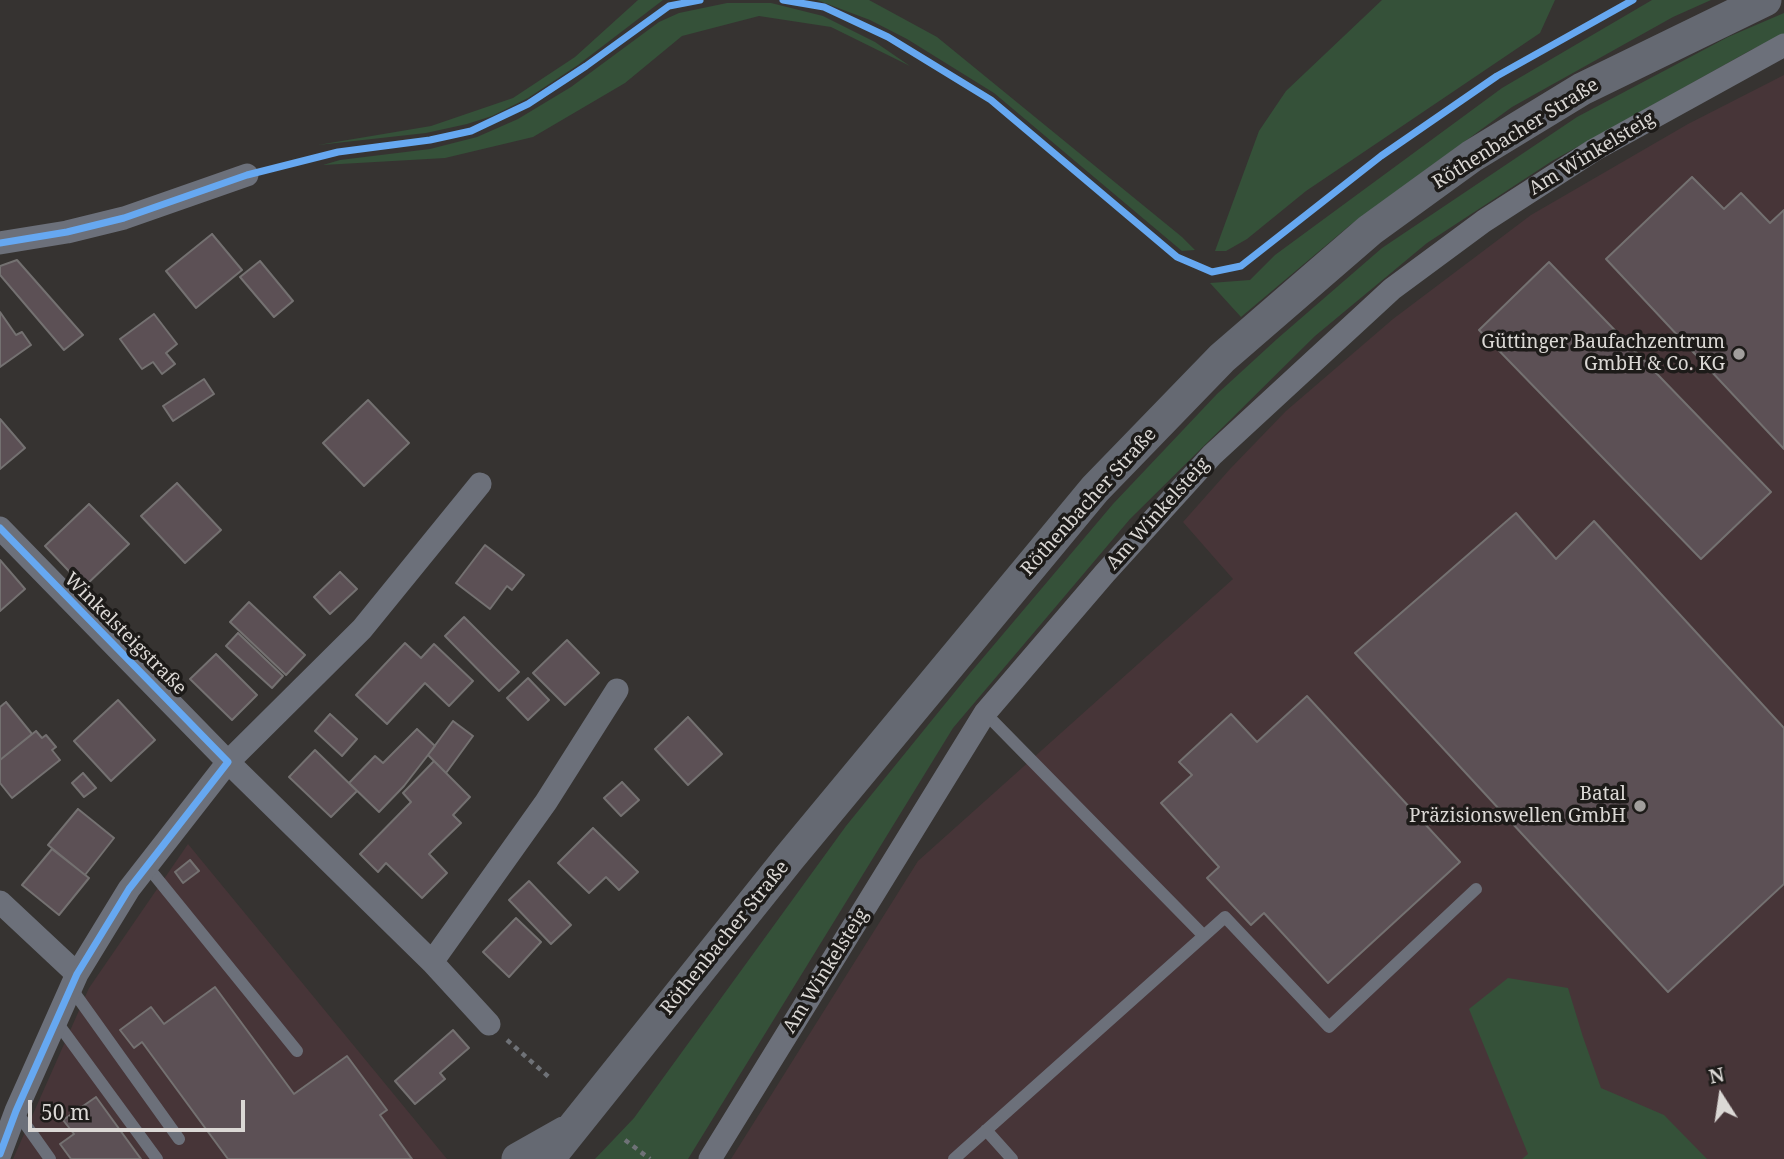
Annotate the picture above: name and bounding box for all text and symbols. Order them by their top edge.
street label: Röthenbacher Straße [1429,74,1603,194]
street label: Am Winkelsteig [1525,107,1659,201]
place label: Güttinger Baufachzentrum GmbH & Co. KG [1481,332,1725,376]
marker: Güttinger Baufachzentrum GmbH & Co. KG [1731,346,1747,362]
street label: Röthenbacher Straße [1017,423,1161,581]
street label: Am Winkelsteig [1102,453,1214,575]
street label: Winkelsteigstraße [59,568,191,700]
place label: Batal Präzisionswellen GmbH [1409,784,1626,828]
marker: Batal Präzisionswellen GmbH [1632,798,1648,814]
street label: Röthenbacher Straße [656,857,794,1019]
street label: Am Winkelsteig [778,904,874,1038]
north arrow [1686,1061,1756,1131]
text: N [1707,1061,1727,1090]
scale bar [32,1086,248,1130]
text: 50 m [41,1098,90,1126]

